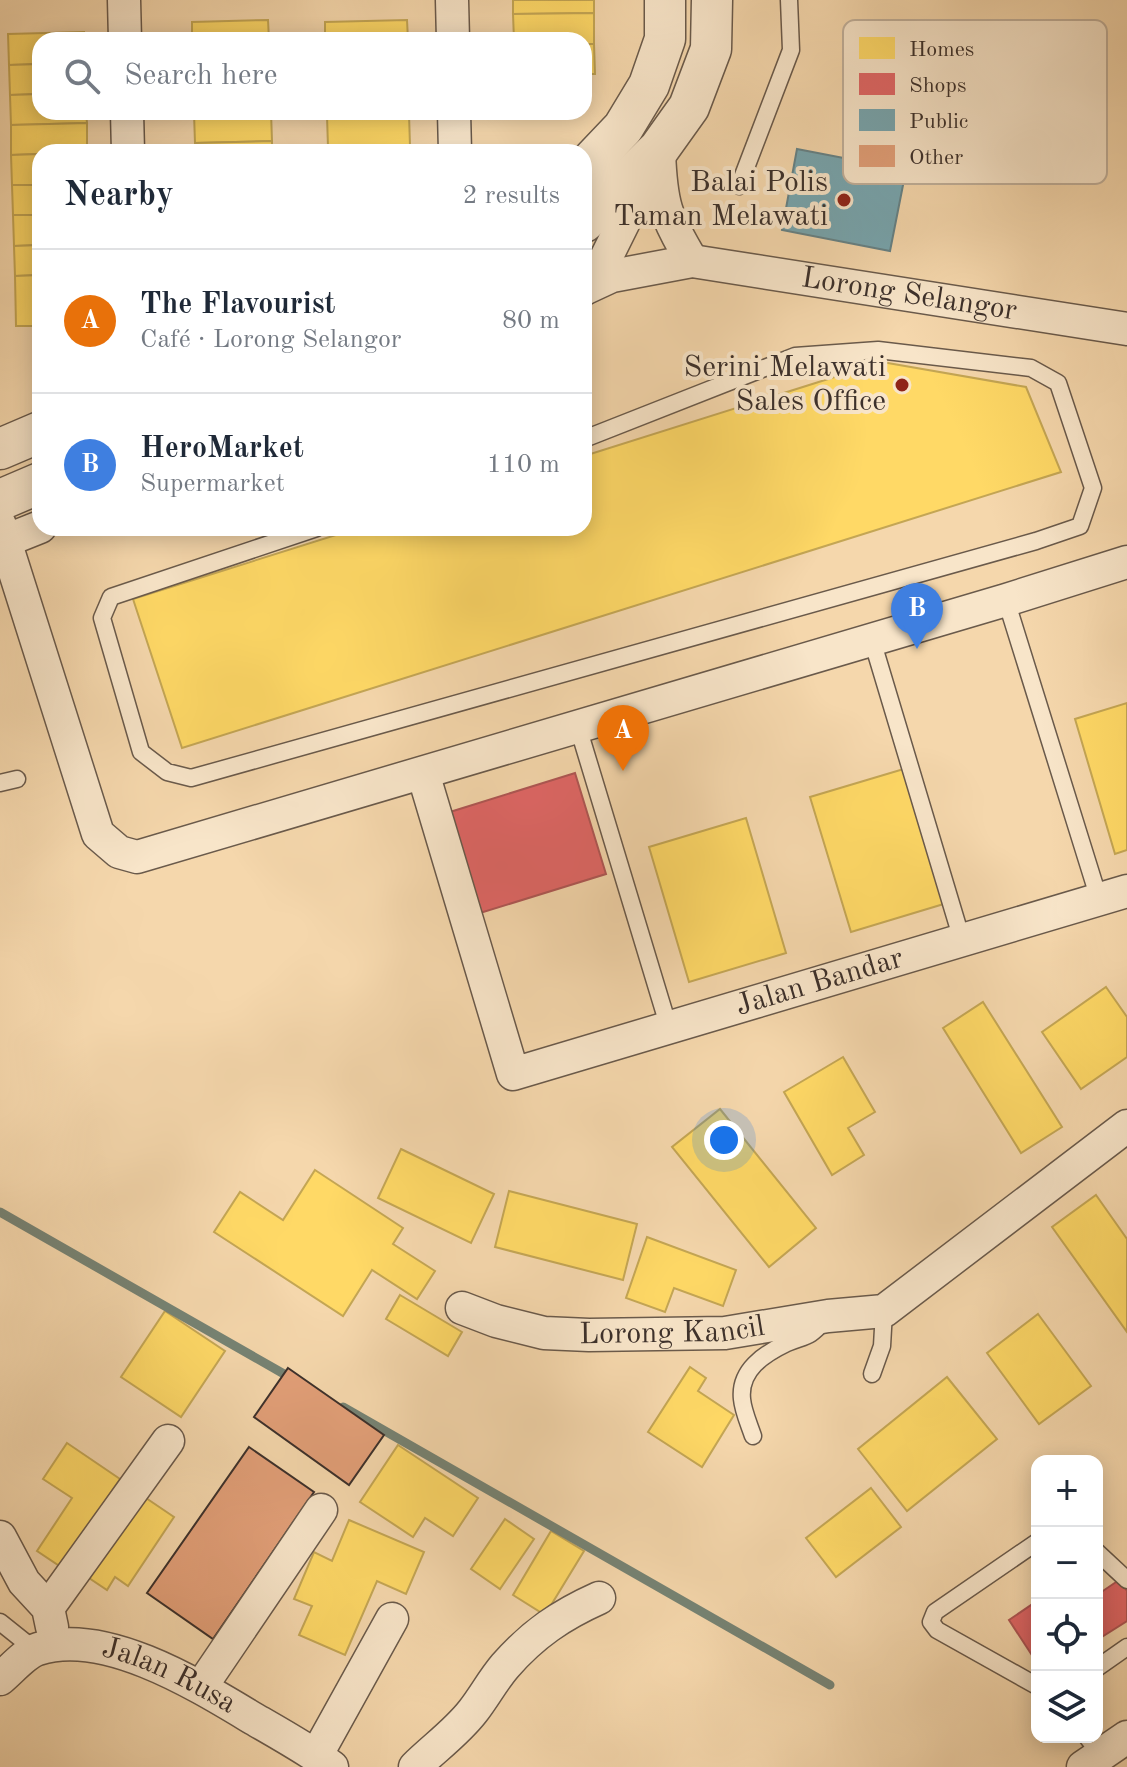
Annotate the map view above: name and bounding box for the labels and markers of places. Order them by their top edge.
place label: Balai Polis Taman Melawati [613,168,828,232]
marker: Balai Polis Taman Melawati [835,191,853,209]
place label: Serini Melawati Sales Office [684,353,886,417]
marker: Serini Melawati Sales Office [893,376,911,394]
pin: B [891,583,943,649]
pin: A [597,705,649,771]

